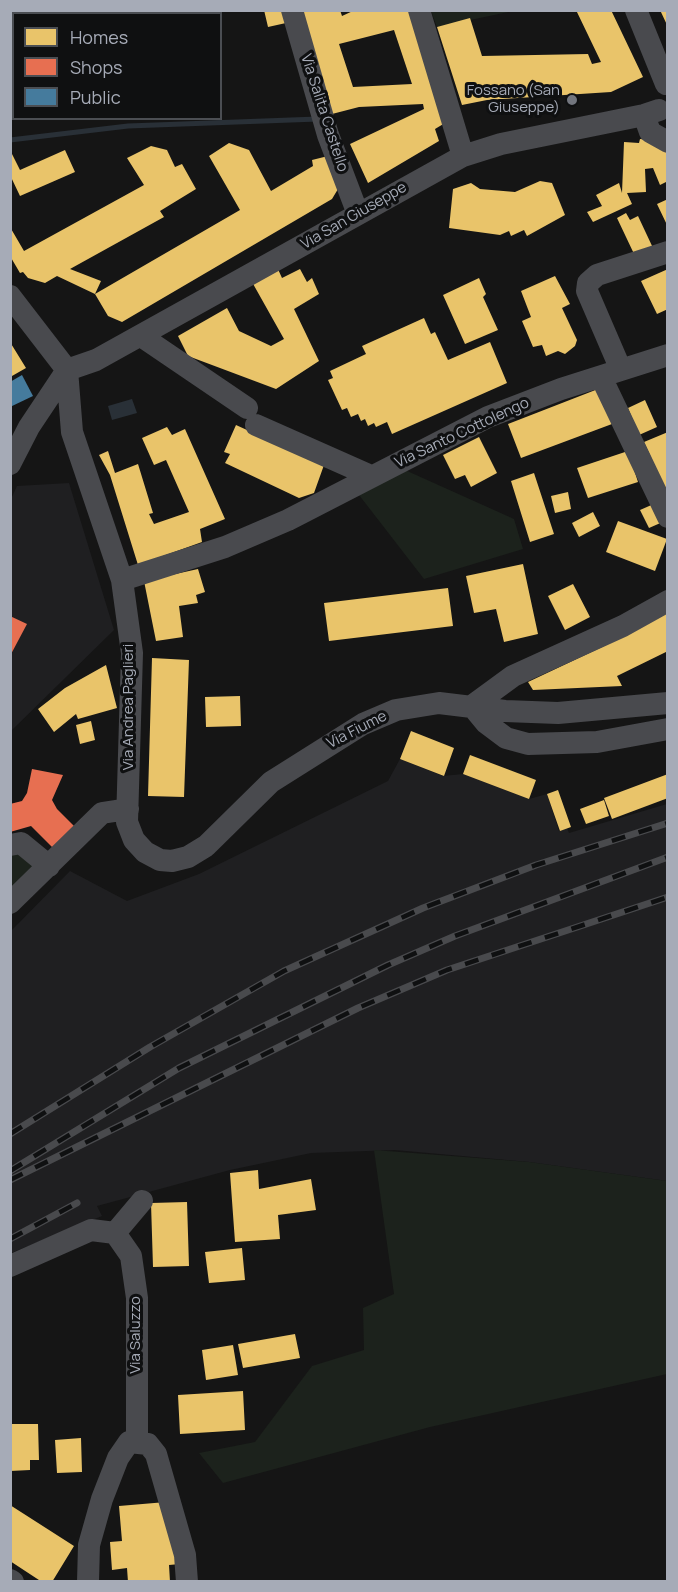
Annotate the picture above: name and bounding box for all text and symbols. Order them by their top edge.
legend [12,12,222,120]
text: Homes [70,25,128,49]
street label: Via Salita Castello [296,52,352,174]
text: Shops [70,55,122,79]
place label: Fossano (San Giuseppe) [467,82,560,117]
text: Public [70,85,121,109]
marker: Fossano (San Giuseppe) [565,93,579,107]
street label: Via San Giuseppe [298,178,410,254]
street label: Via Santo Cottolengo [392,394,532,472]
street label: Via Andrea Paglieri [120,644,138,770]
street label: Via Fiume [324,707,390,753]
street label: Via Saluzzo [127,1296,145,1374]

